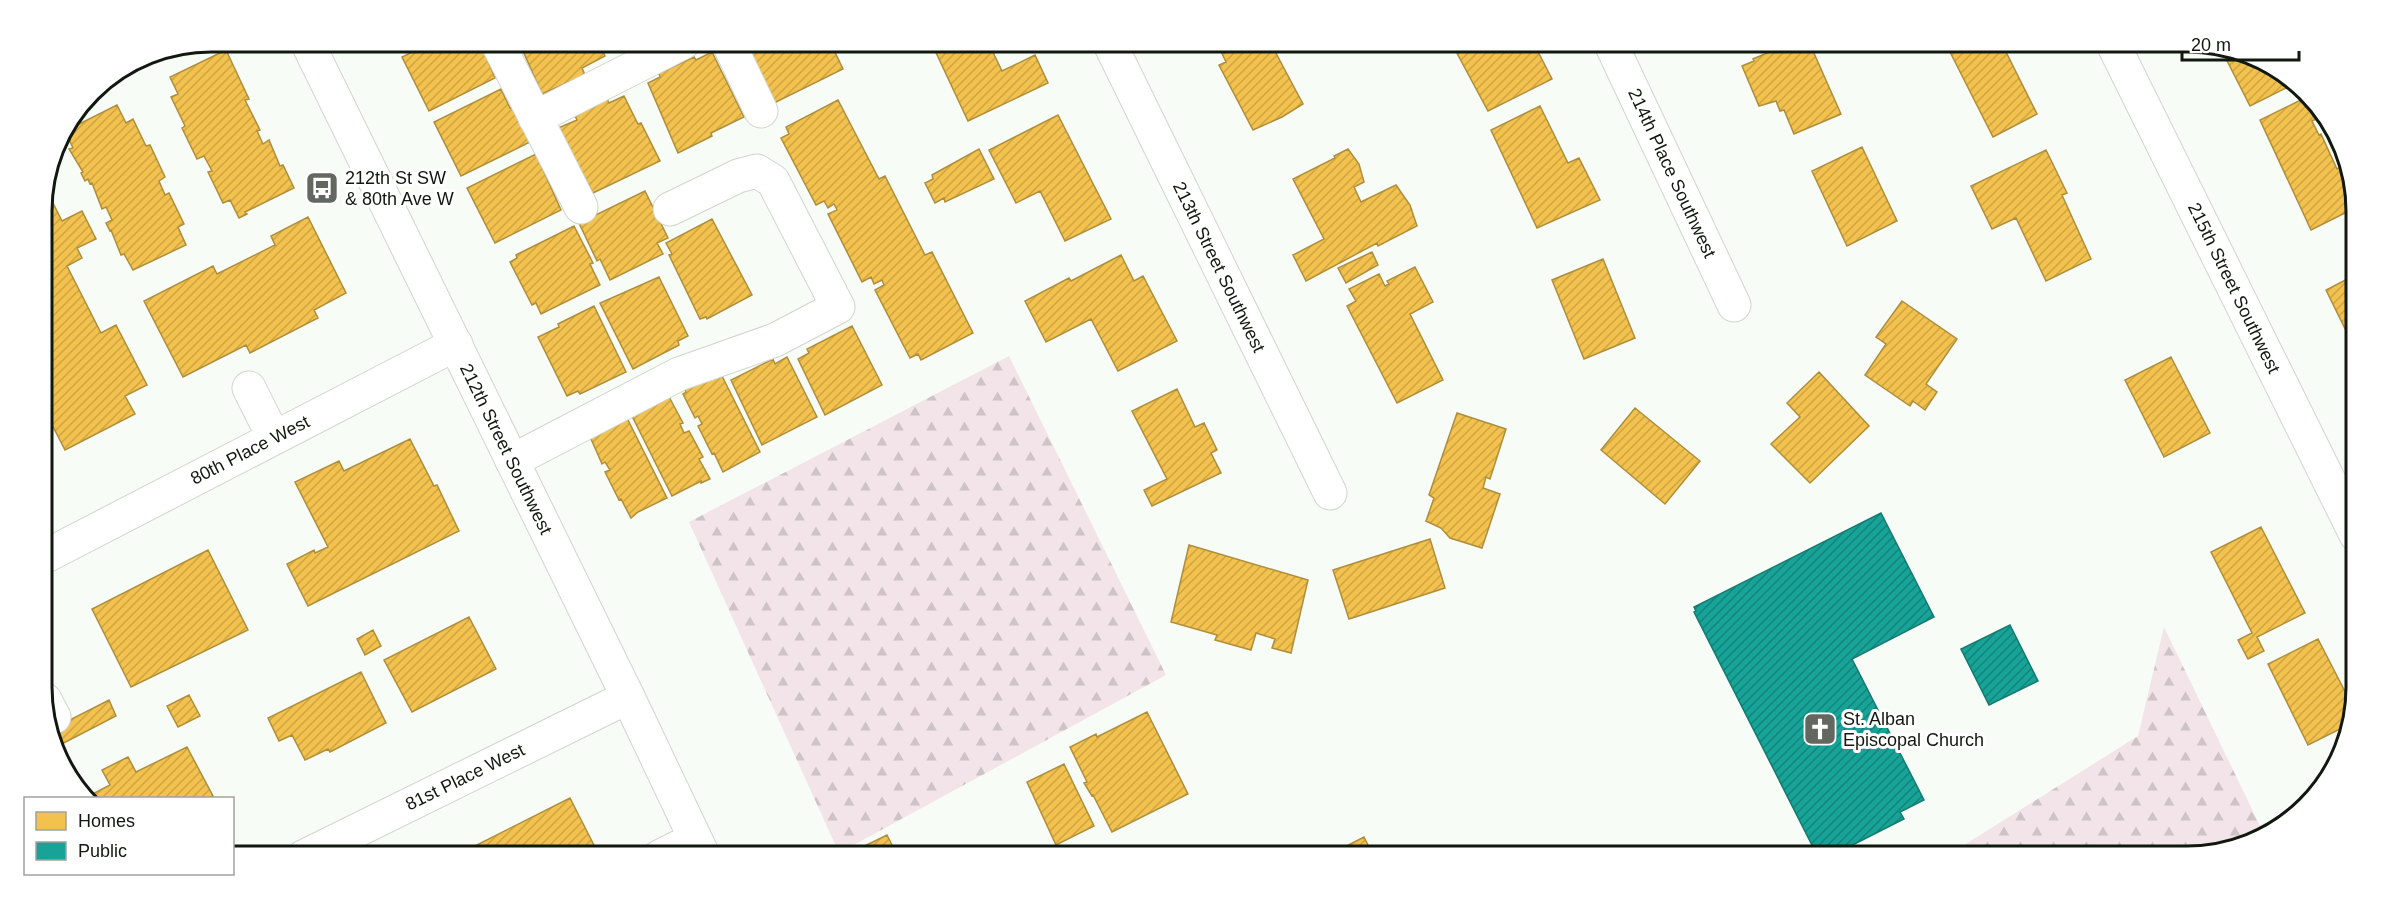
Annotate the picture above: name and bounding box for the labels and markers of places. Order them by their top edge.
place label: 212th St SW & 80th Ave W [345,168,454,209]
bus stop icon: 212th St SW & 80th Ave W [304,170,340,206]
place label: St. Alban Episcopal Church [1843,709,1984,750]
church icon: St. Alban Episcopal Church [1802,711,1838,747]

